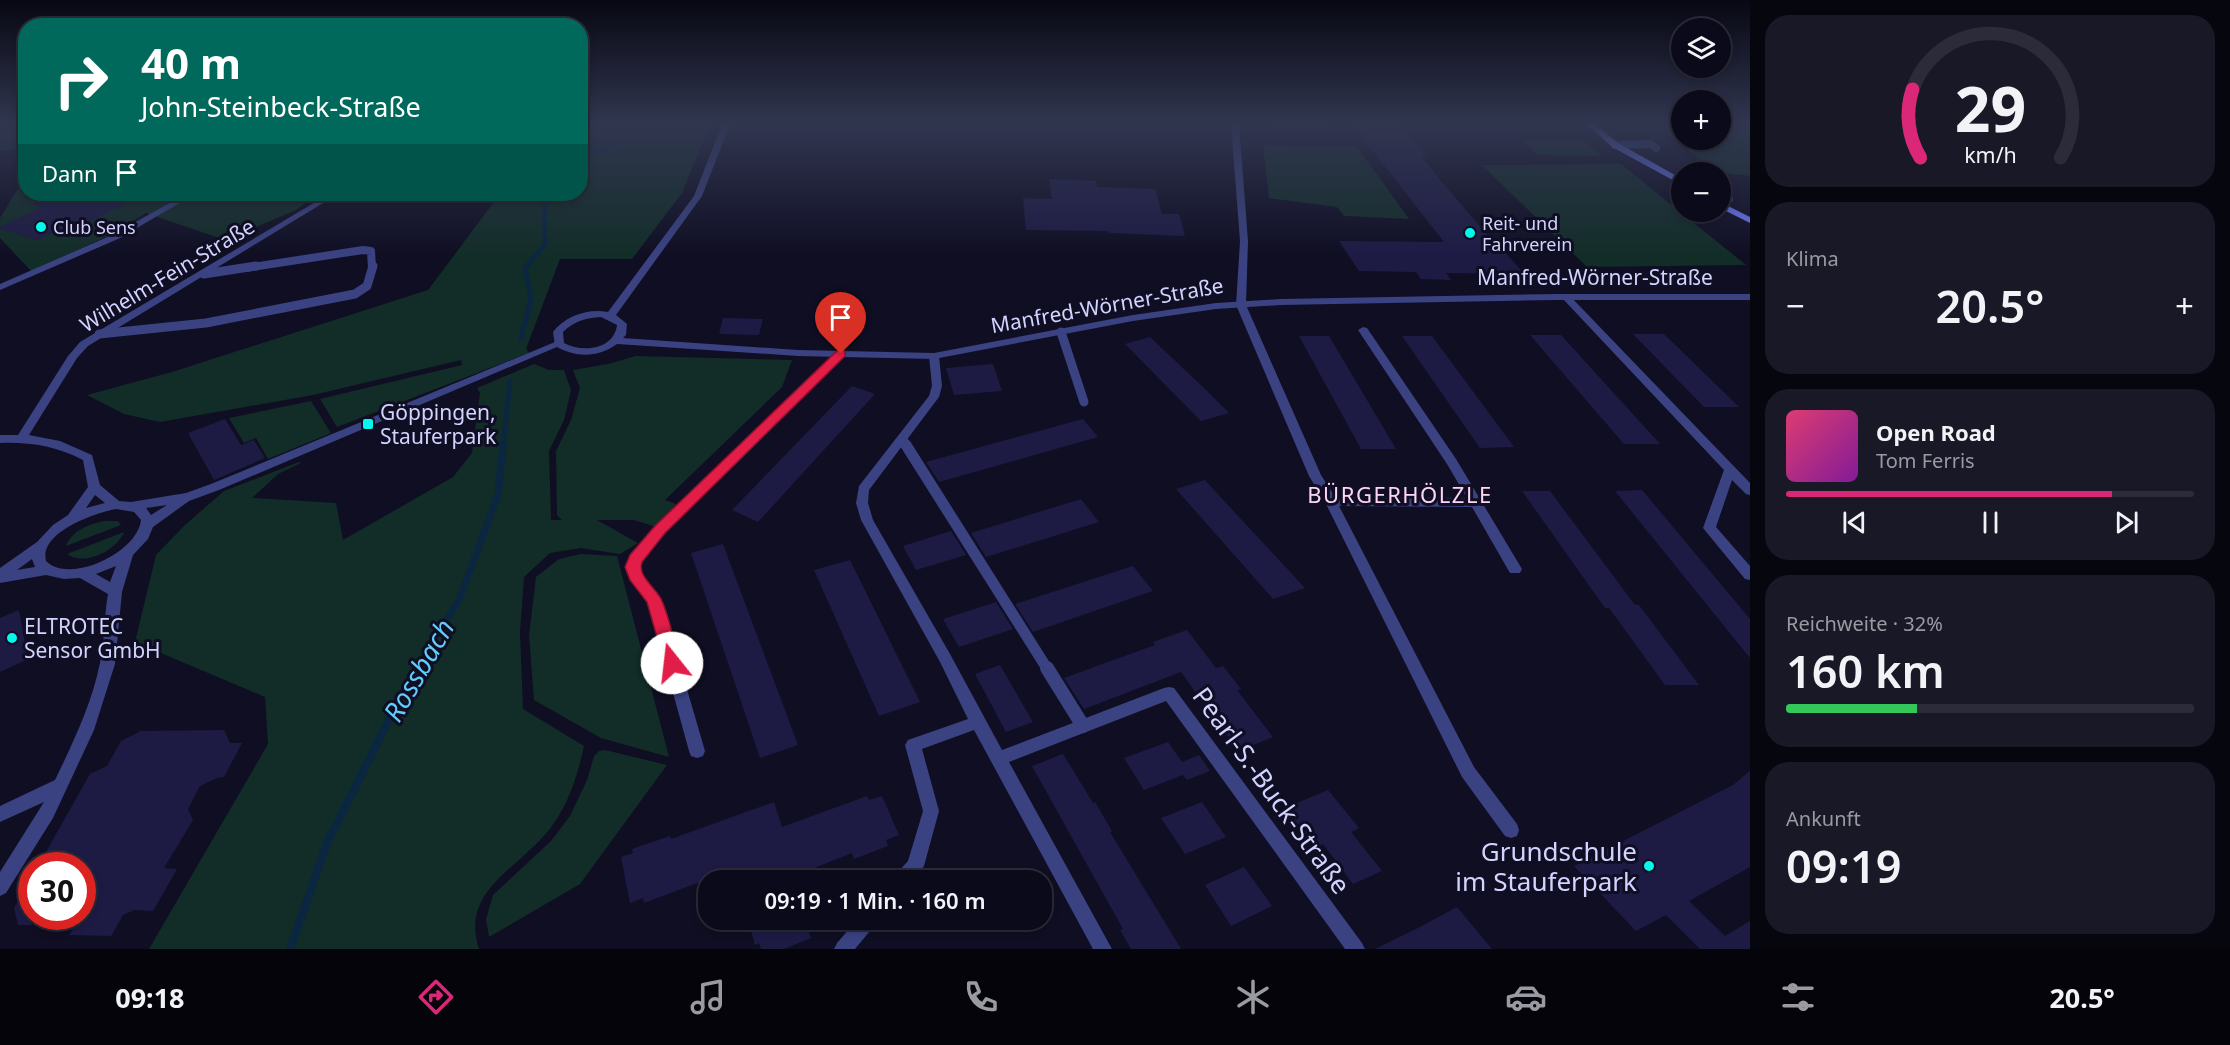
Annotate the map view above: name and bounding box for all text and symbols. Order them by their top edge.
map controls [1671,18,1731,222]
button: layers [1671,18,1731,78]
text: 40 m [141,34,241,91]
icon: right [42,42,120,120]
text: 29 [1954,65,2026,150]
text: John-Steinbeck-Straße [141,88,421,125]
button: + [1671,90,1731,150]
text: km/h [1964,140,2016,169]
icon: arrive [110,156,143,189]
text: Dann [42,158,98,188]
button: − [1671,162,1731,222]
place label: Reit- und Fahrverein [1482,211,1572,256]
street label: Wilhelm-Fein-Straße [74,212,260,338]
place label: Club Sens [53,215,136,239]
marker: Club Sens [34,220,48,234]
marker: Reit- und Fahrverein [1463,226,1477,240]
text: Klima [1786,245,1839,272]
street label: Manfred-Wörner-Straße [1477,263,1713,291]
street label: Manfred-Wörner-Straße [988,271,1226,339]
text: 20.5° [1936,275,2044,336]
text: − [1786,283,1805,328]
text: + [2175,283,2194,328]
pin [815,292,866,354]
icon: arrive [824,301,857,334]
place label: Göppingen, Stauferpark [380,398,497,450]
marker: Göppingen, Stauferpark [361,417,375,431]
text: Open Road [1876,417,1996,447]
text: Tom Ferris [1876,447,1975,474]
district label: BÜRGERHÖLZLE [1307,479,1493,509]
icon: previous [1838,506,1871,539]
icon: pause [1974,506,2007,539]
icon: next [2110,506,2143,539]
text: Reichweite · 32% [1786,610,1943,637]
place label: ELTROTEC Sensor GmbH [24,612,161,664]
water label: Rossbach [374,612,462,728]
marker: ELTROTEC Sensor GmbH [5,631,19,645]
position arrow [640,631,704,695]
text: 160 km [1786,640,1945,701]
street label: Pearl-S.-Buck-Straße [1185,679,1359,901]
text: Ankunft [1786,805,1861,832]
place label: Grundschule im Stauferpark [1455,833,1637,899]
text: 09:19 [1786,835,1901,896]
speed limit sign: 30 [18,852,96,930]
marker: Grundschule im Stauferpark [1642,859,1656,873]
text: 09:19 · 1 Min. · 160 m [764,885,986,915]
icon: directions [415,976,457,1018]
icon: music [687,976,729,1018]
icon: phone [960,976,1002,1018]
icon: climate [1232,976,1274,1018]
icon: car [1505,976,1547,1018]
icon: filters [1777,976,1819,1018]
text: 09:18 [115,979,185,1016]
text: 20.5° [2049,979,2115,1016]

